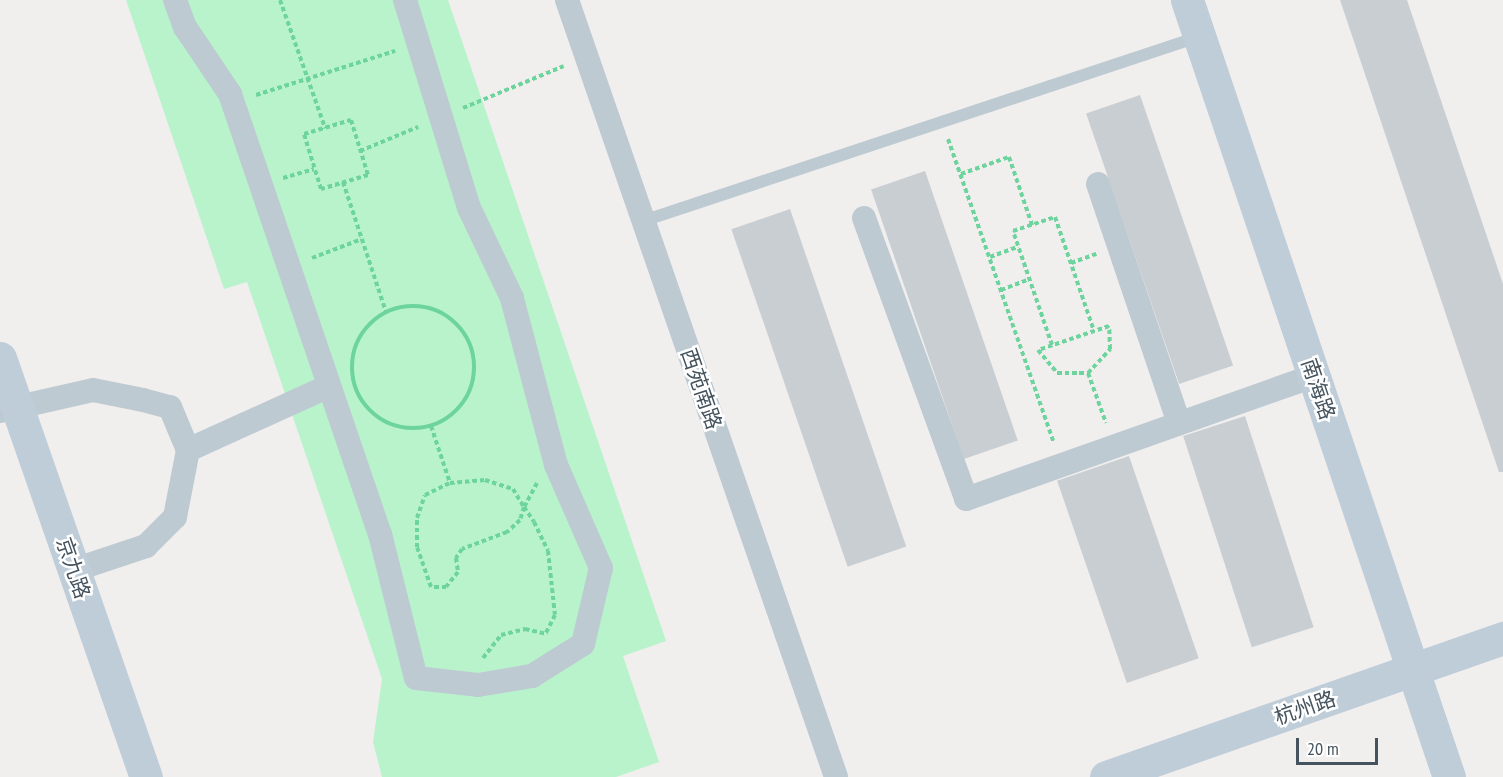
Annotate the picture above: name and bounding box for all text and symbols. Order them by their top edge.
street label: 西苑南路 [675,345,727,433]
street label: 南海路 [1296,355,1340,423]
street label: 京九路 [51,534,95,602]
street label: 杭州路 [1271,686,1339,730]
scale bar [1299,726,1382,764]
text: 20 m [1307,737,1339,760]

